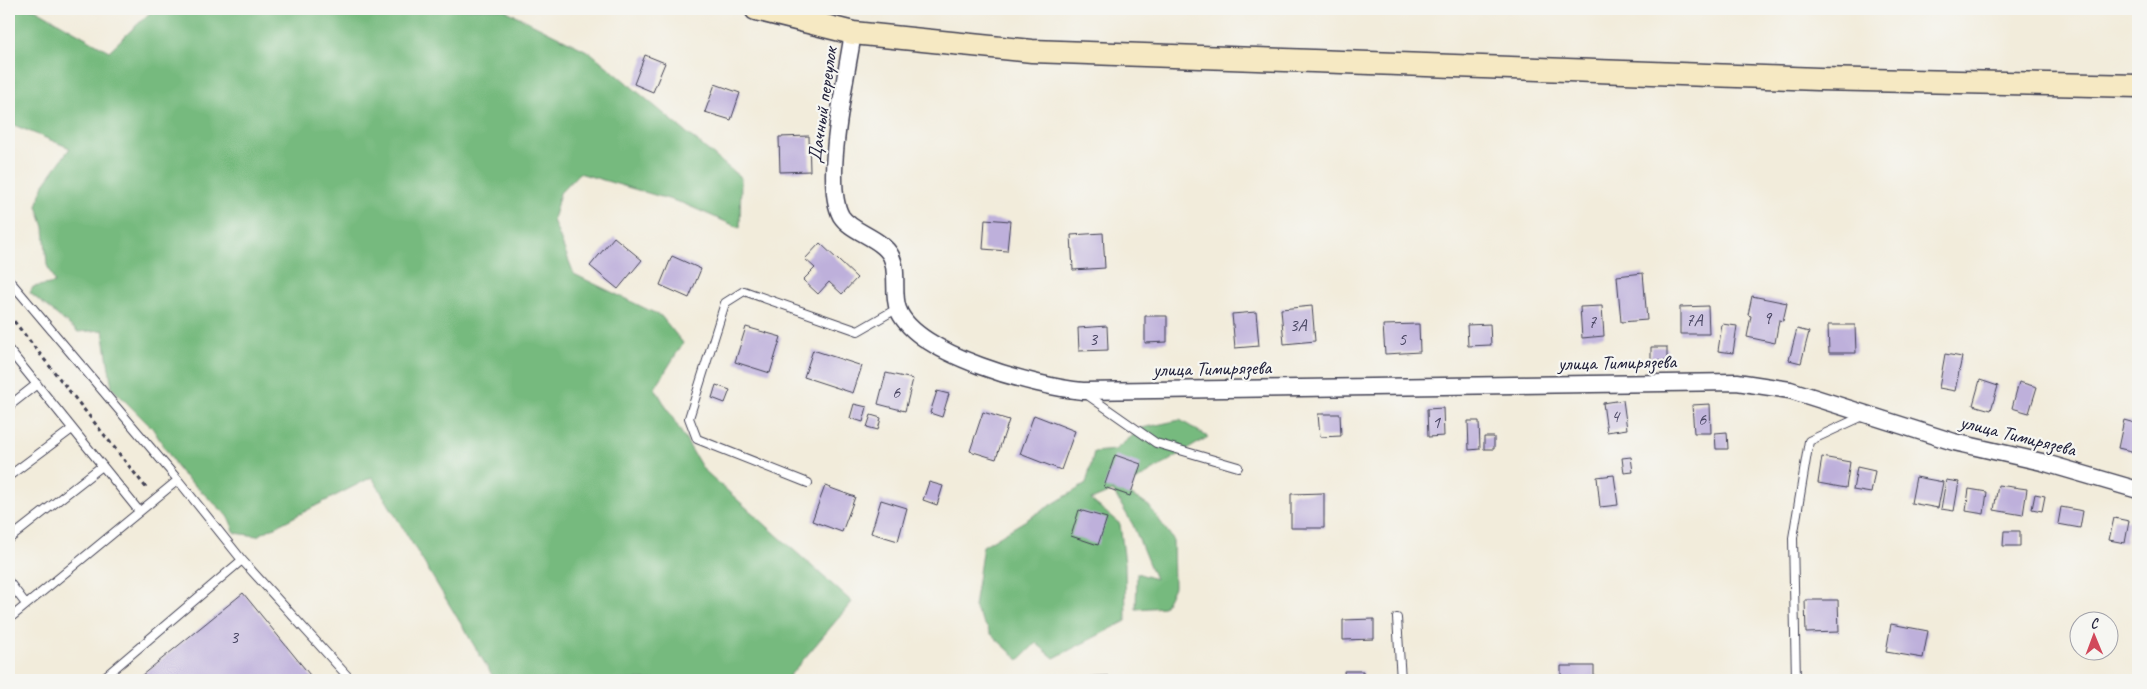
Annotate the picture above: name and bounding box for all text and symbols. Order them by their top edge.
street label: Дачный переулок [802,44,843,165]
house number: 9 [1763,307,1773,329]
house number: 7А [1685,309,1704,331]
house number: 7 [1588,311,1597,333]
house number: 3А [1289,314,1308,336]
house number: 3 [1089,328,1099,350]
house number: 5 [1398,328,1407,350]
street label: улица Тимирязева [1557,349,1678,376]
street label: улица Тимирязева [1152,355,1273,382]
house number: 6 [892,381,901,403]
house number: 4 [1611,405,1621,427]
house number: 6 [1698,408,1707,430]
street label: улица Тимирязева [1956,409,2080,462]
house number: 1 [1432,411,1441,433]
north arrow [2070,612,2120,662]
text: С [2090,615,2099,632]
house number: 3 [230,626,240,648]

